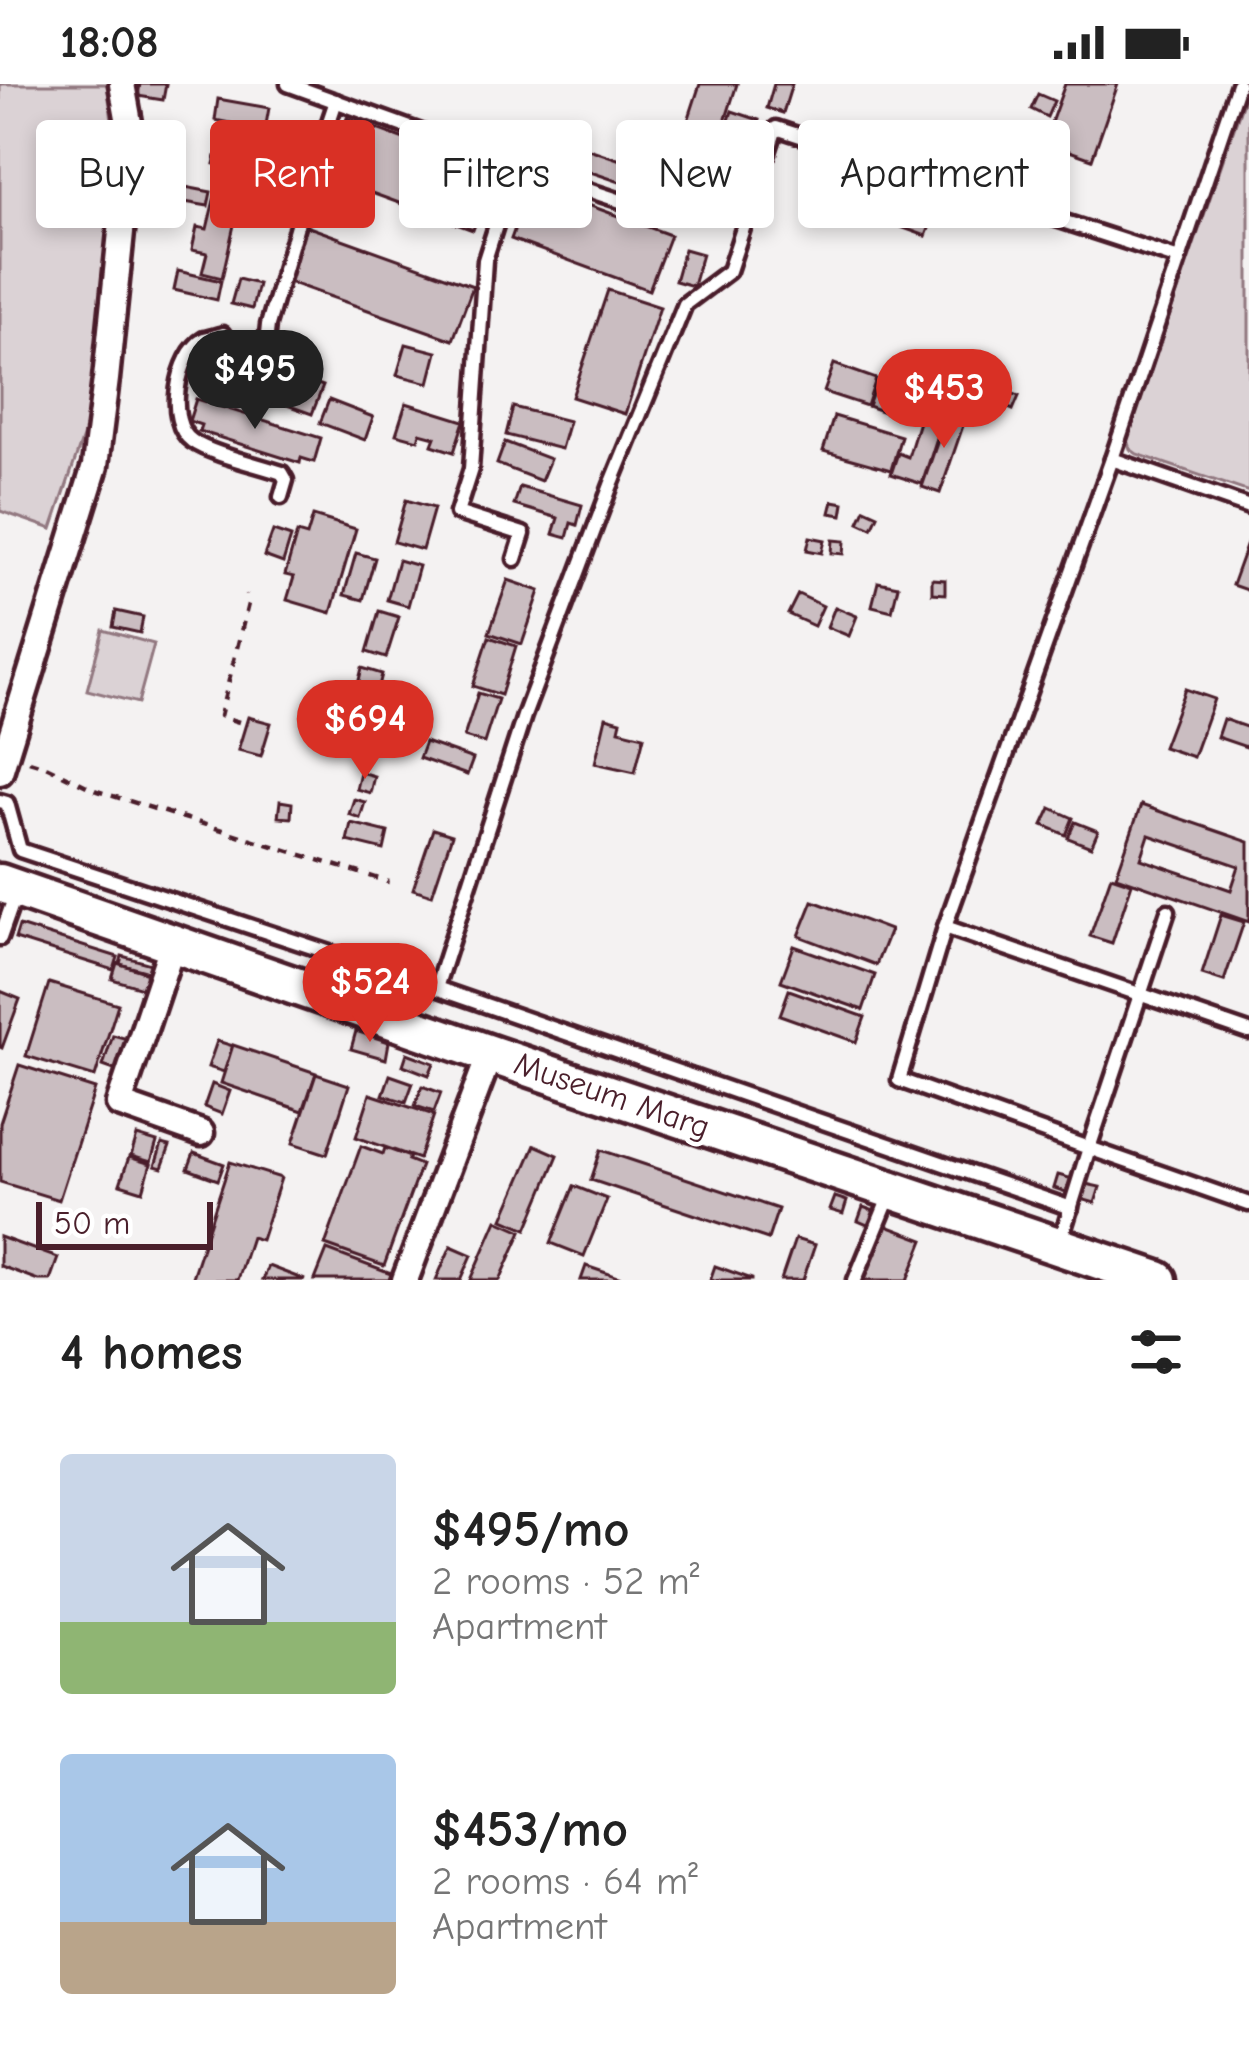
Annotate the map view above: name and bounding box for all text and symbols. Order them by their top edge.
text: 18:08 [60,16,159,68]
chip: Buy [36,120,186,228]
chip: Rent [210,120,375,228]
chip: Filters [399,120,592,228]
chip: New [616,120,774,228]
chip: Apartment [798,120,1070,228]
pin: $495 [184,330,326,432]
text: $495 [214,346,296,391]
pin: $453 [873,349,1015,451]
text: $453 [903,365,985,410]
pin: $694 [294,680,436,782]
text: $694 [324,696,406,741]
pin: $524 [299,943,441,1045]
text: $524 [330,959,410,1004]
street label: Museum Marg [509,1044,715,1146]
scale bar [36,1196,213,1249]
text: 50 m [54,1204,130,1242]
icon: filters [1123,1319,1189,1385]
text: 4 homes [60,1323,243,1382]
text: $495/mo [432,1500,630,1559]
icon: home [156,1502,300,1646]
text: 2 rooms · 52 m² [432,1559,699,1604]
text: Apartment [432,1604,607,1649]
text: $453/mo [432,1800,628,1859]
icon: home [156,1802,300,1946]
text: 2 rooms · 64 m² [432,1859,698,1904]
text: Apartment [432,1904,607,1949]

